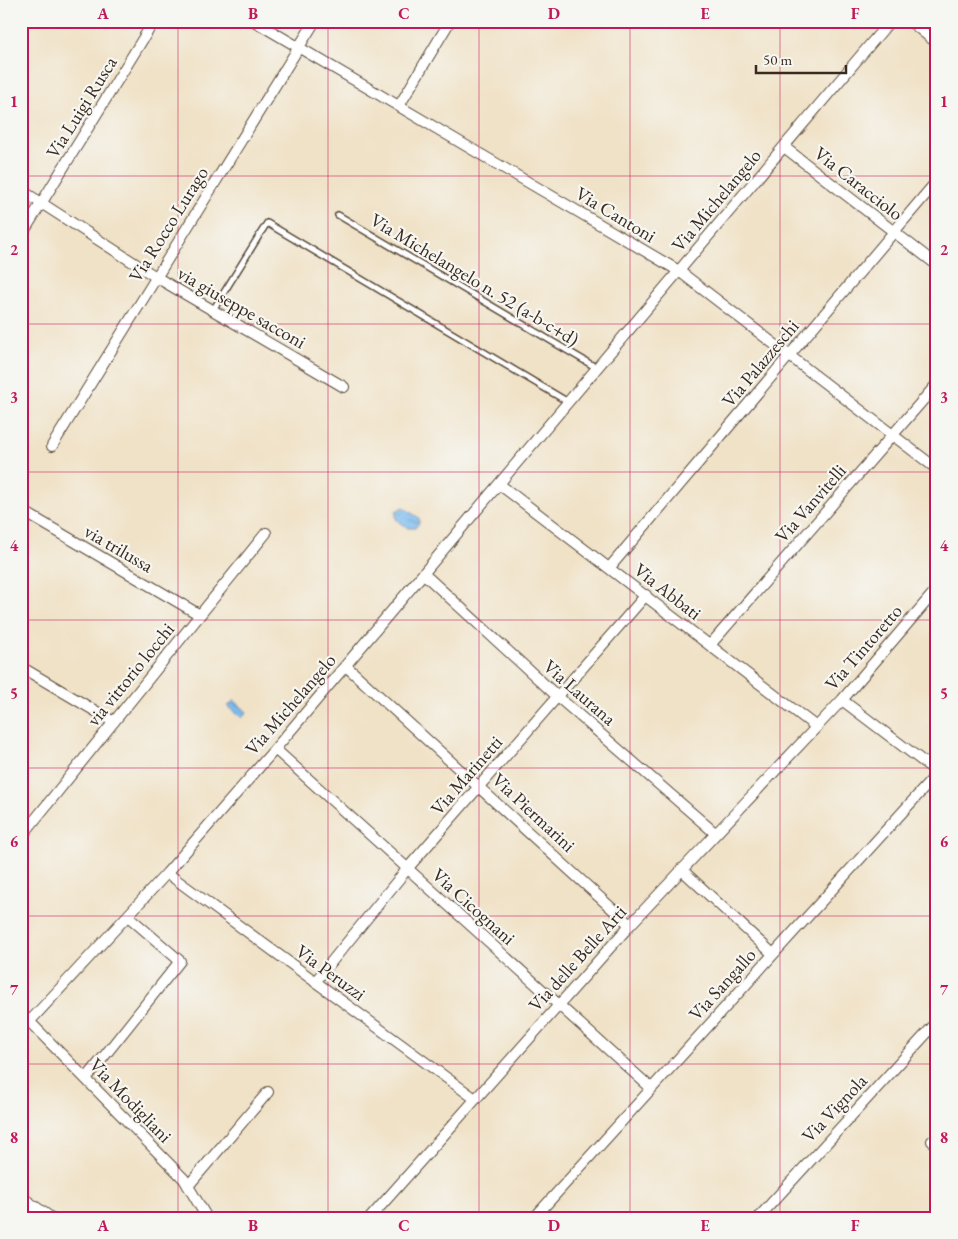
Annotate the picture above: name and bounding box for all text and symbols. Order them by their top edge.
text: A [96,3,109,24]
text: B [248,3,258,24]
text: C [398,3,410,24]
text: D [548,3,560,24]
text: E [700,3,710,24]
text: F [851,3,860,24]
scale bar [756,42,846,74]
text: 50 m [763,50,792,69]
street label: Via Luigi Rusca [40,51,123,163]
text: 1 [10,91,18,112]
text: 1 [940,91,948,112]
street label: Via Caracciolo [809,141,908,226]
street label: Via Michelangelo [666,144,767,257]
street label: Via Rocco Lurago [123,162,214,287]
street label: Via Cantoni [571,181,661,248]
street label: Via Michelangelo n. 52 (a-b-c+d) [366,207,584,352]
text: 2 [10,239,19,260]
text: 2 [940,239,949,260]
street label: via giuseppe sacconi [173,261,311,354]
street label: Via Palazzeschi [716,314,805,412]
text: 3 [10,387,18,408]
text: 3 [940,387,948,408]
street label: Via Vanvitelli [769,458,852,548]
street label: via trilussa [80,519,158,578]
text: 4 [10,535,19,556]
text: 4 [940,535,949,556]
street label: Via Abbati [629,557,707,626]
street label: Via Tintoretto [819,599,908,696]
street label: via vittorio locchi [81,617,180,731]
street label: Via Michelangelo [239,648,341,760]
street label: Via Laurana [538,654,622,731]
text: 5 [10,683,18,704]
text: 5 [940,683,948,704]
street label: Via Marinetti [425,730,508,820]
street label: Via Piermarini [487,767,581,858]
text: 6 [10,831,19,852]
text: 6 [940,831,949,852]
street label: Via Cicognani [427,862,521,951]
street label: Via delle Belle Arti [523,900,632,1017]
street label: Via Peruzzi [291,939,371,1006]
street label: Via Sangallo [683,943,762,1026]
text: 7 [10,979,19,1000]
text: 7 [940,979,949,1000]
street label: Via Modigliani [84,1053,178,1148]
street label: Via Vignola [796,1068,873,1148]
text: 8 [10,1127,18,1148]
text: 8 [940,1127,948,1148]
text: A [96,1215,109,1236]
text: B [248,1215,258,1236]
text: C [398,1215,410,1236]
text: D [548,1215,560,1236]
text: E [700,1215,710,1236]
text: F [851,1215,860,1236]

